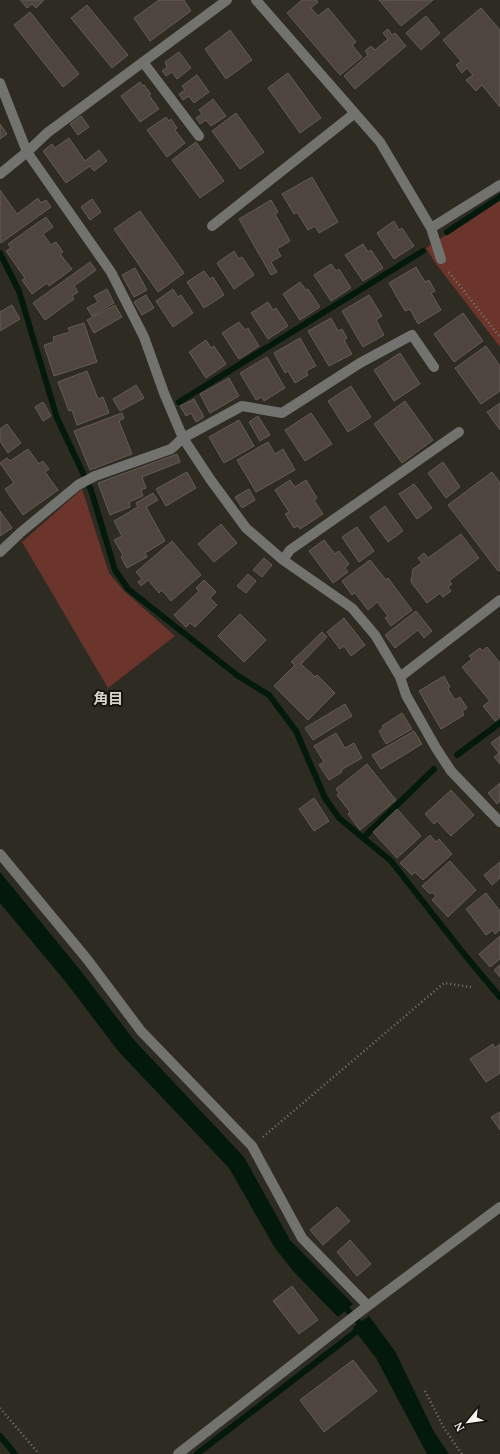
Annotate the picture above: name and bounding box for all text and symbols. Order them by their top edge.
district label: 角目 [93,688,123,708]
north arrow [448,1402,488,1442]
text: N [451,1419,467,1434]

